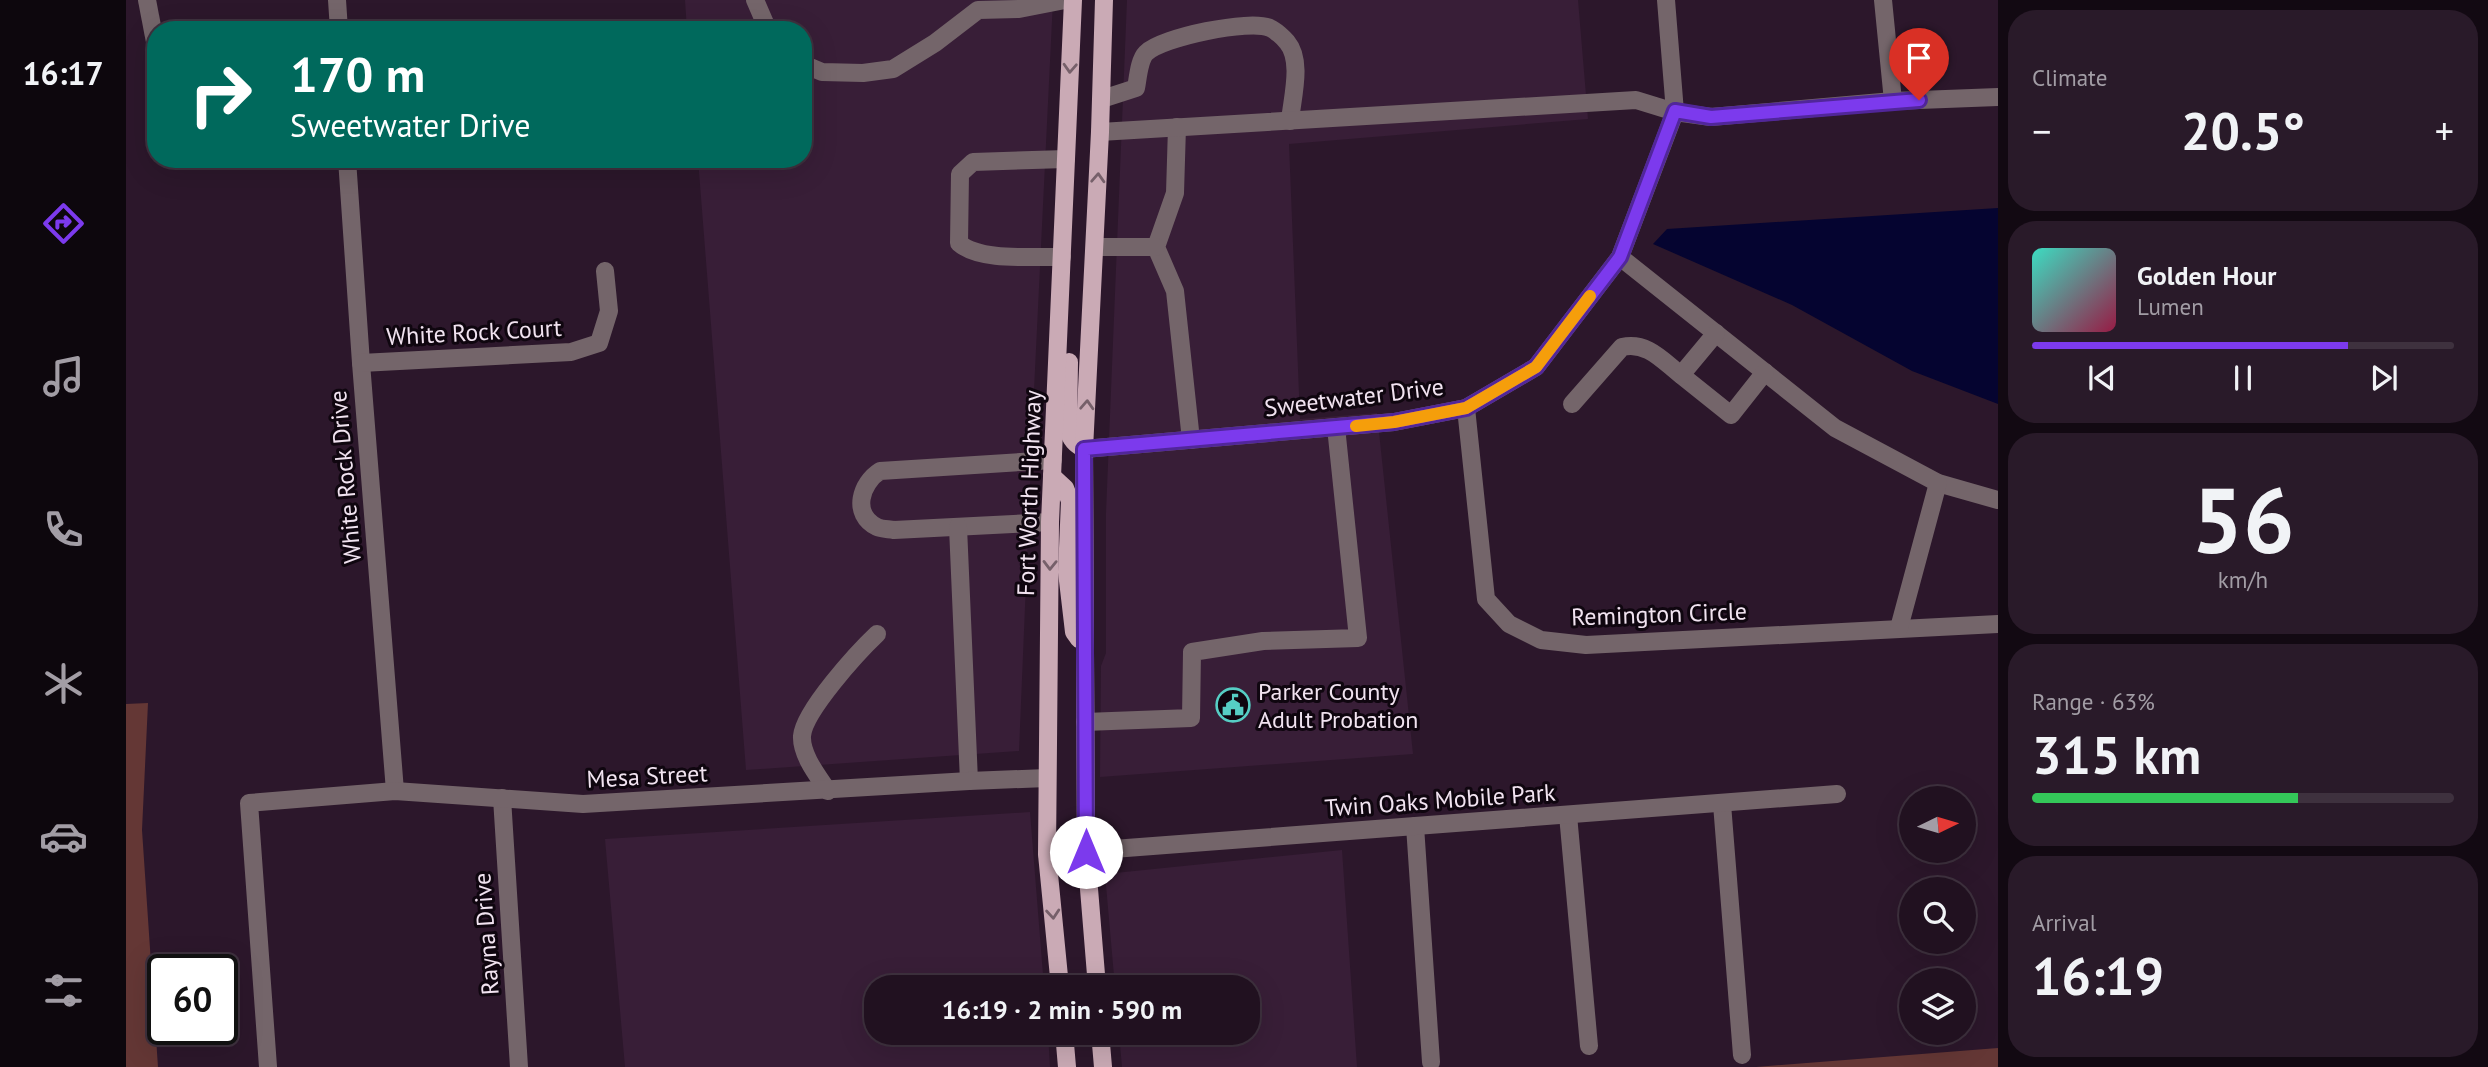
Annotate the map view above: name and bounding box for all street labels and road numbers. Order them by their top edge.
street label: White Rock Court [386,312,562,352]
street label: Sweetwater Drive [1263,371,1445,423]
street label: White Rock Drive [322,389,368,565]
street label: Fort Worth Highway [1010,390,1048,596]
street label: Remington Circle [1571,595,1747,633]
street label: Mesa Street [586,757,708,795]
street label: Twin Oaks Mobile Park [1324,776,1557,824]
street label: Rayna Drive [466,872,506,996]

